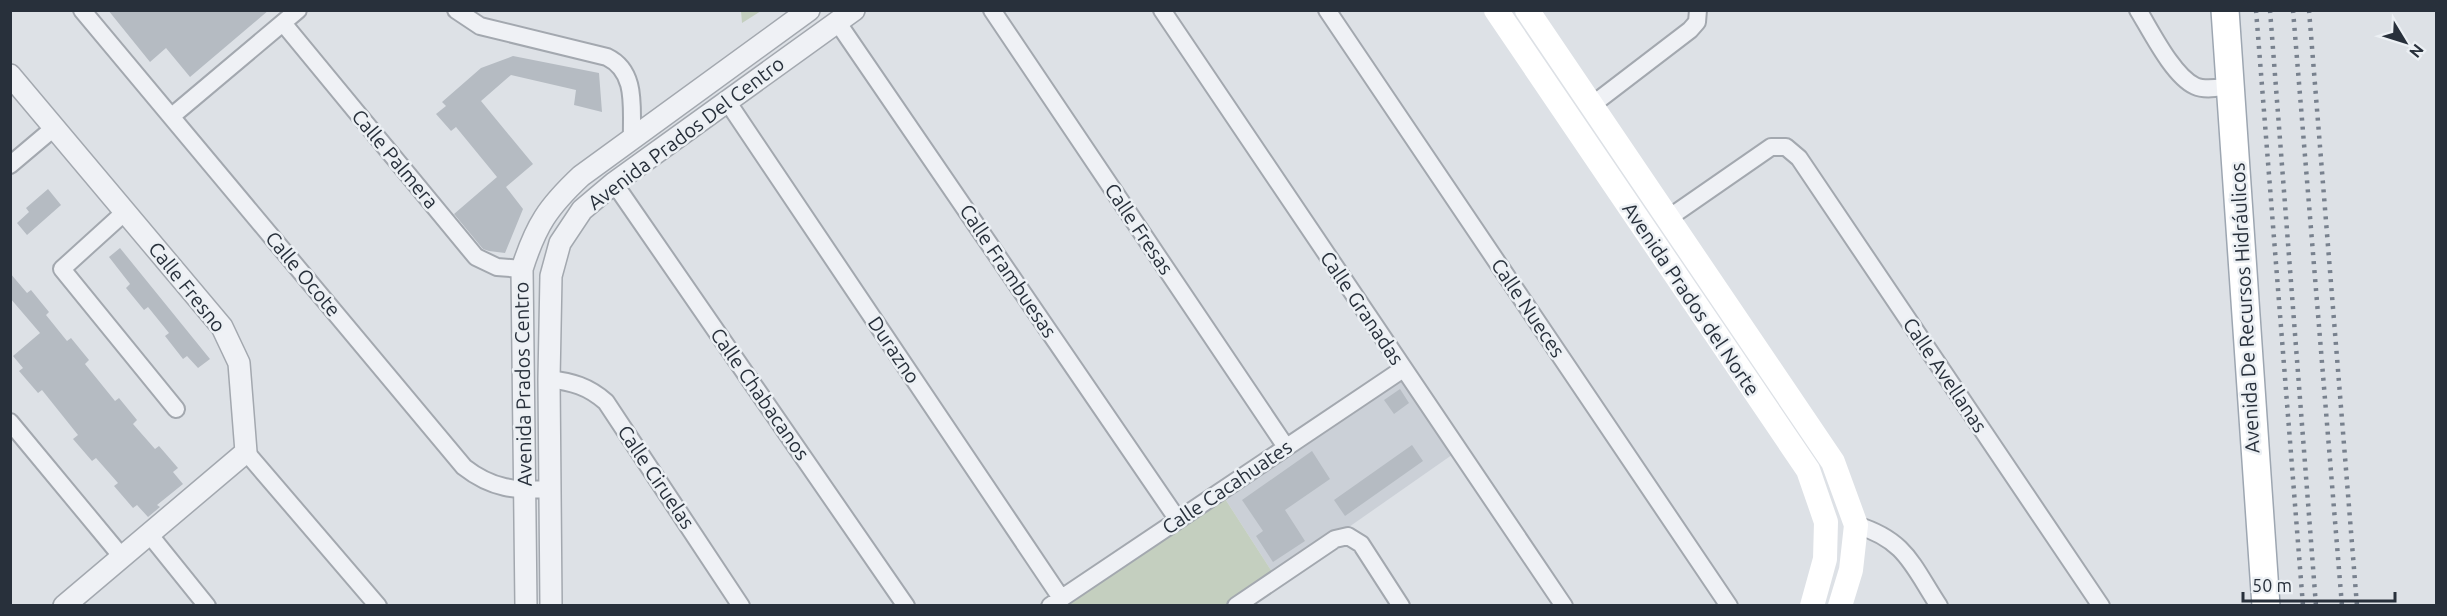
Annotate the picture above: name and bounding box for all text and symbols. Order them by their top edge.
north arrow [2375,12,2435,72]
text: N [2406,41,2428,61]
street label: Avenida Prados Del Centro [583,51,788,214]
street label: Calle Palmera [347,105,443,213]
street label: Avenida De Recursos Hidráulicos [2225,162,2264,454]
street label: Calle Fresas [1100,179,1178,279]
street label: Avenida Prados del Norte [1618,198,1765,400]
street label: Calle Frambuesas [955,200,1061,342]
street label: Calle Ocote [261,226,346,321]
street label: Calle Fresno [144,237,231,336]
street label: Calle Granadas [1316,247,1409,369]
street label: Calle Nueces [1487,254,1570,362]
street label: Avenida Prados Centro [509,282,536,487]
street label: Durazno [864,312,925,388]
street label: Calle Avellanas [1899,313,1992,436]
street label: Calle Chabacanos [706,323,815,464]
street label: Calle Ciruelas [613,421,700,533]
street label: Calle Cacahuates [1158,435,1296,538]
scale bar [2243,565,2394,603]
text: 50 m [2252,575,2292,595]

